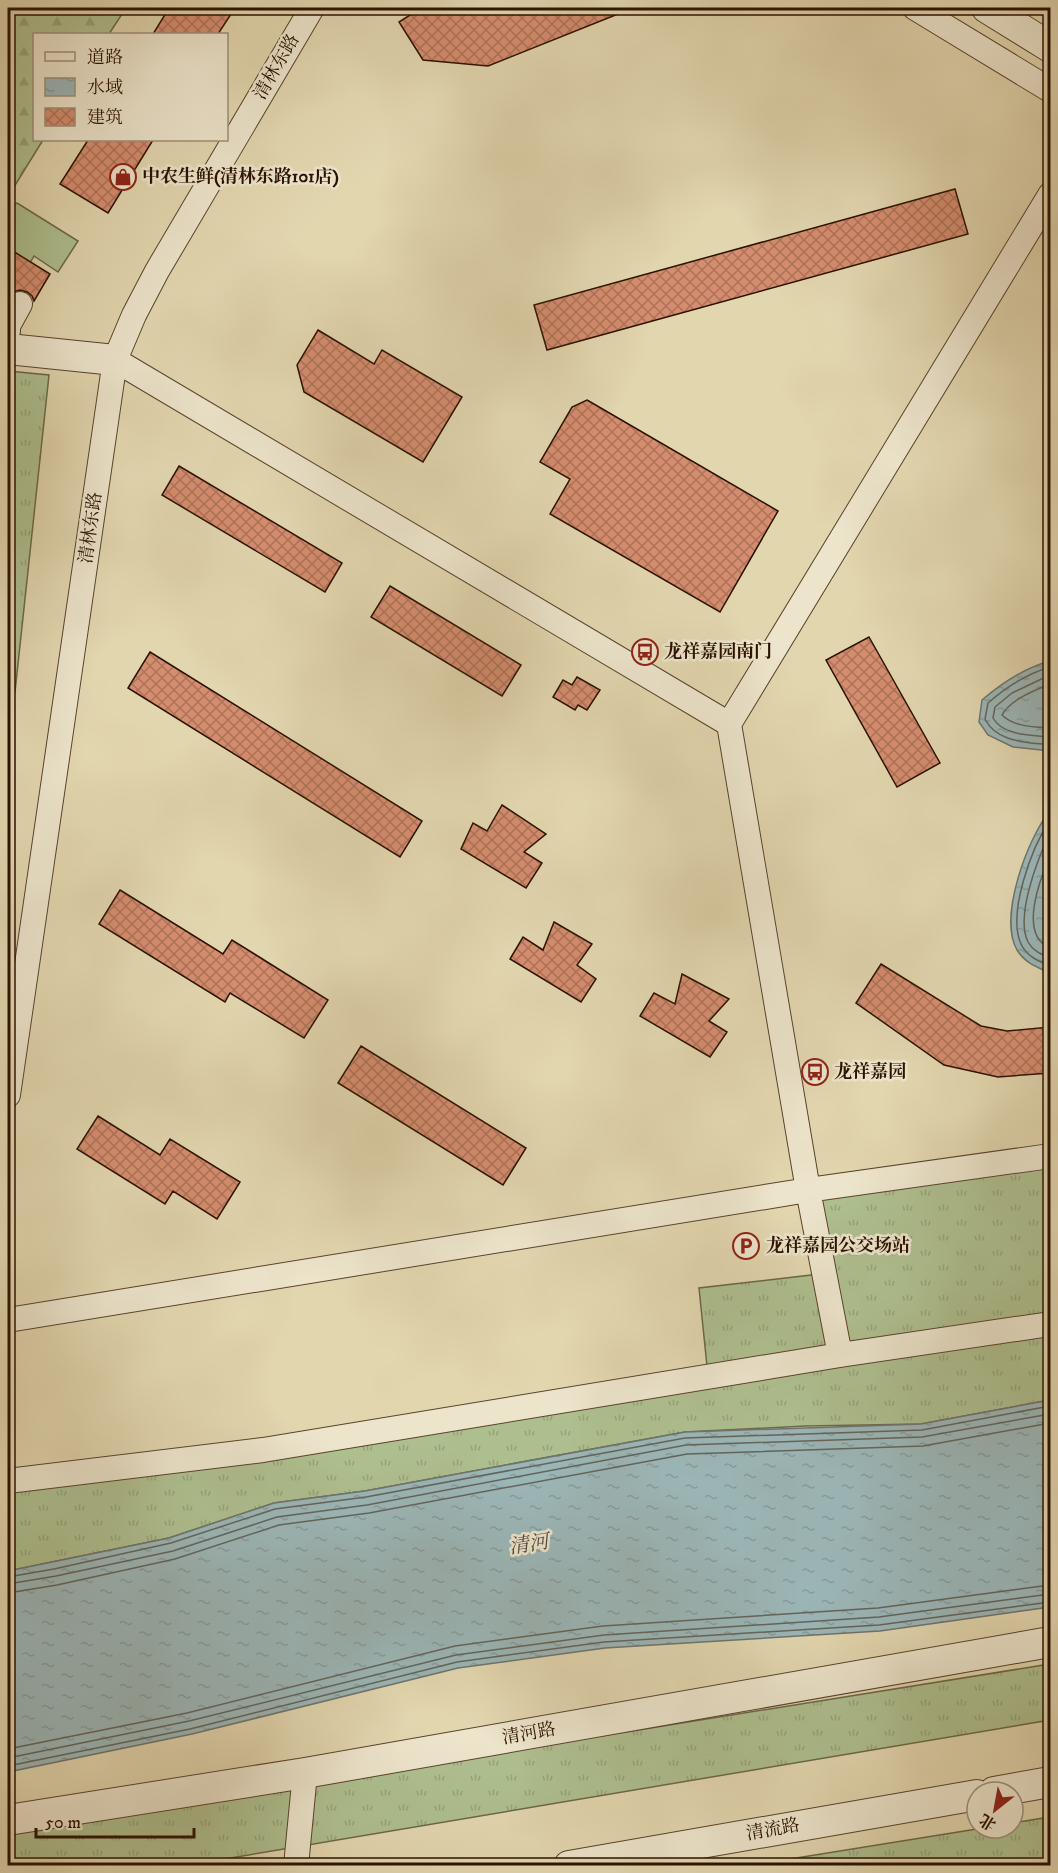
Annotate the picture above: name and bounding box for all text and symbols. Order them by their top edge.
street label: 清林东路 [249,30,305,104]
legend [33,33,228,141]
text: 道路 [87,47,123,69]
text: 水域 [87,77,123,99]
text: 建筑 [87,107,123,129]
shop icon: 中农生鲜(清林东路101店) [108,162,138,192]
place label: 中农生鲜(清林东路101店) [142,166,339,188]
street label: 清林东路 [75,491,107,565]
bus stop icon: 龙祥嘉园南门 [630,637,660,667]
place label: 龙祥嘉园南门 [664,641,772,663]
bus stop icon: 龙祥嘉园 [800,1057,830,1087]
place label: 龙祥嘉园 [834,1061,906,1083]
parking icon: 龙祥嘉园公交场站 [731,1231,761,1261]
place label: 龙祥嘉园公交场站 [766,1235,910,1257]
water label: 清河 [507,1529,554,1560]
street label: 清河路 [501,1718,557,1750]
north arrow [965,1780,1025,1840]
scale bar [36,1801,194,1839]
text: 北 [976,1809,1000,1835]
text: 50 m [45,1812,81,1834]
street label: 清流路 [745,1814,801,1846]

